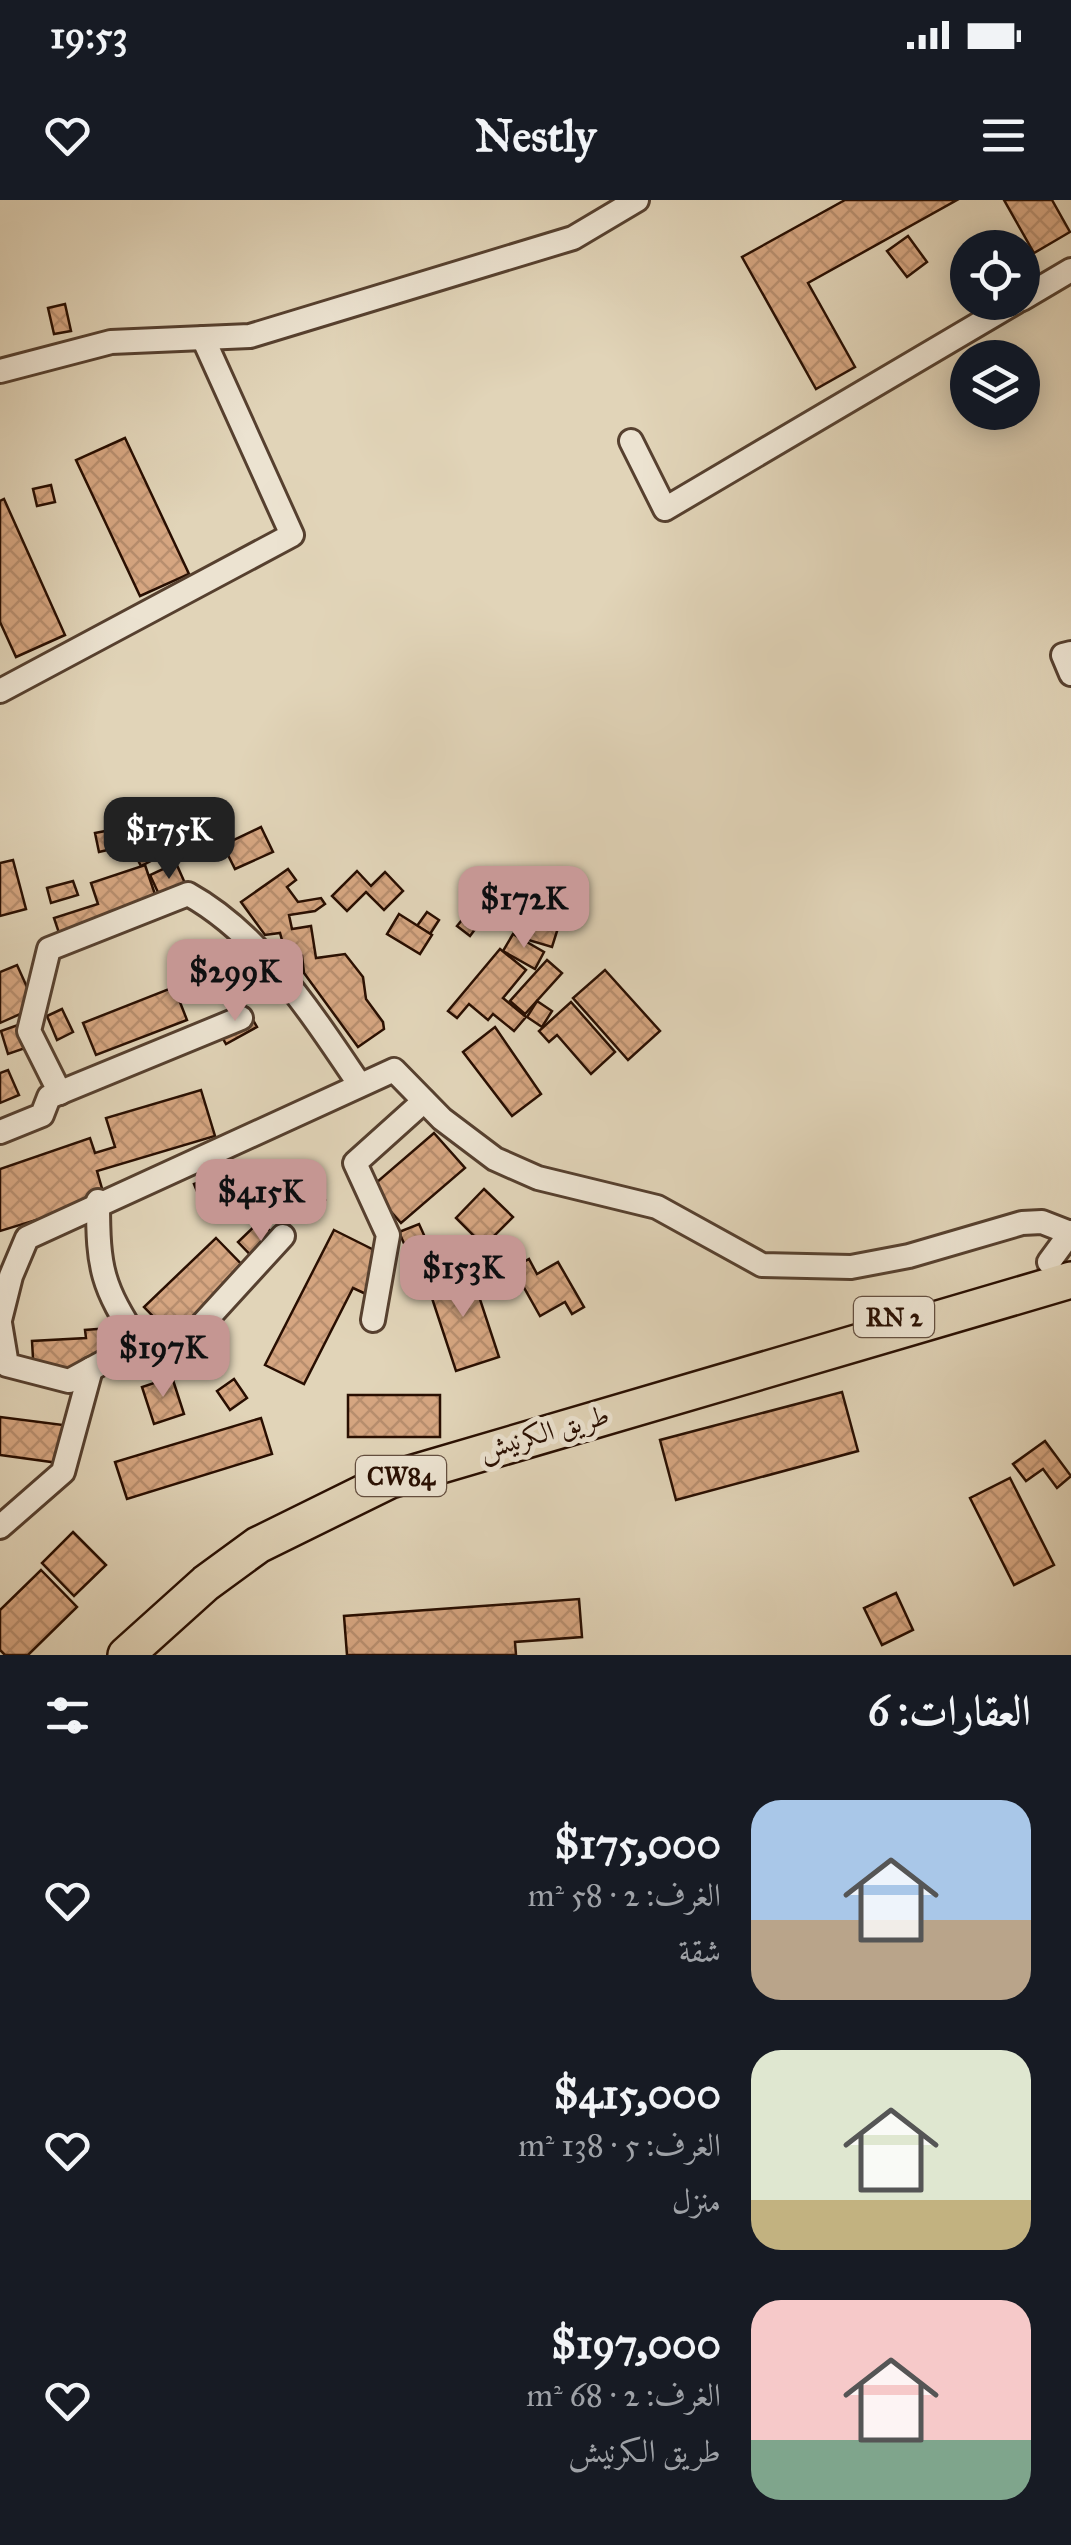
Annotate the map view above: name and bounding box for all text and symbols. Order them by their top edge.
text: 19:53 [50,12,128,58]
icon: heart [40,108,95,163]
text: Nestly [475,108,596,163]
icon: menu [976,108,1031,163]
map controls [950,230,1040,430]
button: locate [950,230,1040,320]
button: layers [950,340,1040,430]
pin: $175K [99,797,239,882]
text: $175K [126,810,212,849]
pin: $172K [454,866,594,951]
text: $172K [480,879,568,918]
pin: $299K [165,939,305,1024]
text: $299K [189,952,281,991]
pin: $415K [191,1159,331,1244]
text: $415K [217,1172,305,1211]
pin: $153K [393,1235,533,1320]
text: $153K [422,1248,504,1287]
road number: RN 2 [854,1297,934,1337]
pin: $197K [93,1315,233,1400]
text: $197K [119,1328,207,1367]
street label: طريق الكرنيش [475,1397,613,1468]
road number: CW84 [356,1456,446,1496]
text: العقارات: 6 [868,1685,1031,1737]
icon: filters [40,1688,95,1743]
text: $175,000 [554,1818,721,1870]
icon: home [831,1840,951,1960]
icon: heart [40,1873,95,1928]
text: الغرف: 2 · 58 m² [528,1876,721,1915]
text: شقة [679,1932,721,1971]
text: $415,000 [553,2068,721,2120]
icon: home [831,2090,951,2210]
icon: heart [40,2123,95,2178]
text: الغرف: 5 · 138 m² [518,2126,721,2165]
text: منزل [672,2182,721,2221]
text: $197,000 [551,2318,721,2370]
icon: home [831,2340,951,2460]
icon: heart [40,2373,95,2428]
text: الغرف: 2 · 68 m² [526,2376,721,2415]
text: طريق الكرنيش [568,2432,721,2471]

